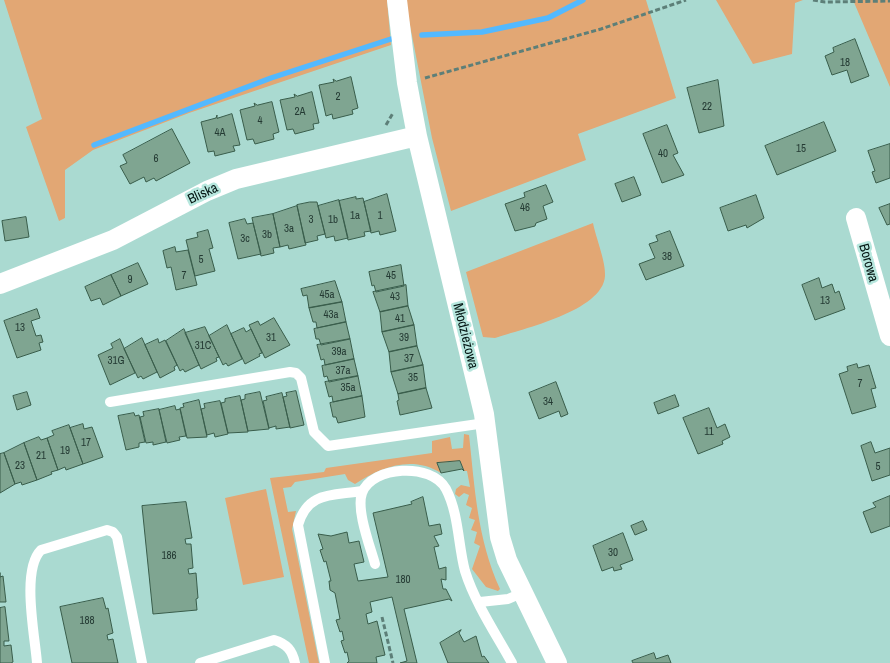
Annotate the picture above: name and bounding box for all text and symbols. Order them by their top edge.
house number: 18 [840,56,850,70]
house number: 2 [335,90,341,104]
house number: 22 [702,100,712,114]
house number: 2A [294,105,306,119]
house number: 4 [257,114,263,128]
house number: 4A [214,126,226,140]
house number: 15 [796,142,806,156]
house number: 40 [658,147,668,161]
house number: 6 [153,152,159,166]
street label: Bliska [185,180,221,208]
house number: 46 [520,201,530,215]
house number: 1a [350,209,360,223]
house number: 1 [377,209,383,223]
house number: 3 [308,213,314,227]
house number: 1b [328,213,338,227]
house number: 3a [284,222,294,236]
house number: 3b [262,228,272,242]
house number: 3c [240,232,250,246]
street label: Borowa [855,242,881,284]
house number: 38 [662,250,672,264]
house number: 5 [198,253,204,267]
house number: 7 [181,269,187,283]
house number: 45 [386,269,396,283]
house number: 9 [127,273,133,287]
house number: 45a [319,288,335,302]
house number: 43 [390,290,400,304]
house number: 13 [820,294,830,308]
street label: Młodzieżowa [449,301,481,371]
house number: 43a [323,308,339,322]
house number: 41 [395,312,405,326]
house number: 13 [15,321,25,335]
house number: 31 [266,331,276,345]
house number: 39 [399,331,409,345]
house number: 31C [195,339,211,353]
house number: 39a [331,345,347,359]
house number: 37 [404,352,414,366]
house number: 31G [107,354,125,368]
house number: 37a [335,364,351,378]
house number: 35 [408,371,418,385]
house number: 7 [857,377,863,391]
house number: 35a [340,381,356,395]
house number: 34 [543,395,553,409]
house number: 11 [704,425,714,439]
house number: 17 [81,436,91,450]
house number: 19 [60,444,70,458]
house number: 21 [36,449,46,463]
house number: 23 [15,459,25,473]
house number: 5 [875,460,881,474]
house number: 30 [608,546,618,560]
house number: 186 [161,549,177,563]
house number: 180 [395,573,411,587]
house number: 188 [79,614,95,628]

